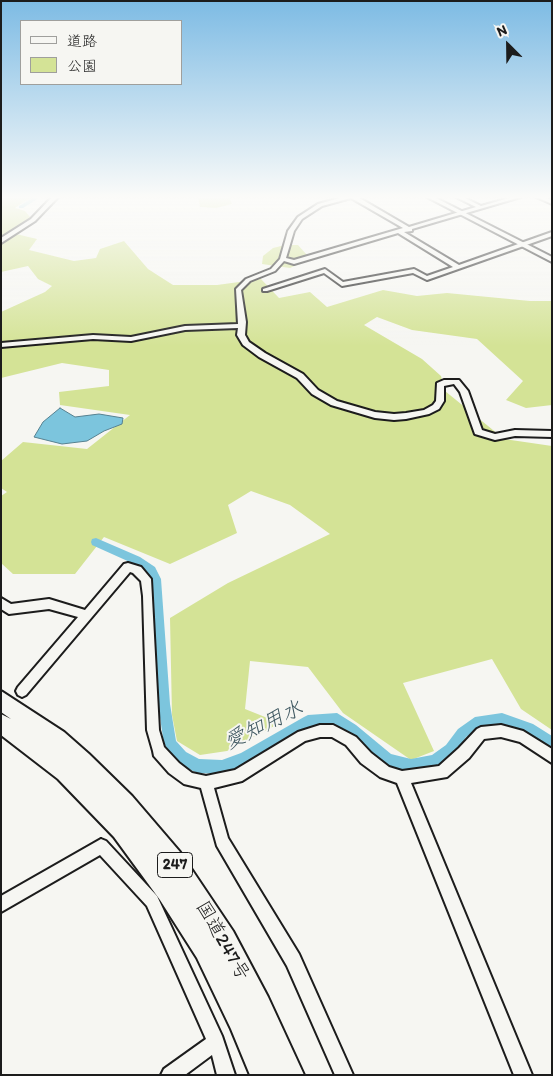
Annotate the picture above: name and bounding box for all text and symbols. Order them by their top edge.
legend [20,20,182,85]
north arrow [483,20,533,70]
text: N [494,21,510,40]
text: 道路 [67,32,97,50]
text: 公園 [67,57,97,75]
water label: 愛知用水 [221,696,307,756]
road number: 247 [158,852,192,878]
street label: 国道247号 [190,897,254,985]

